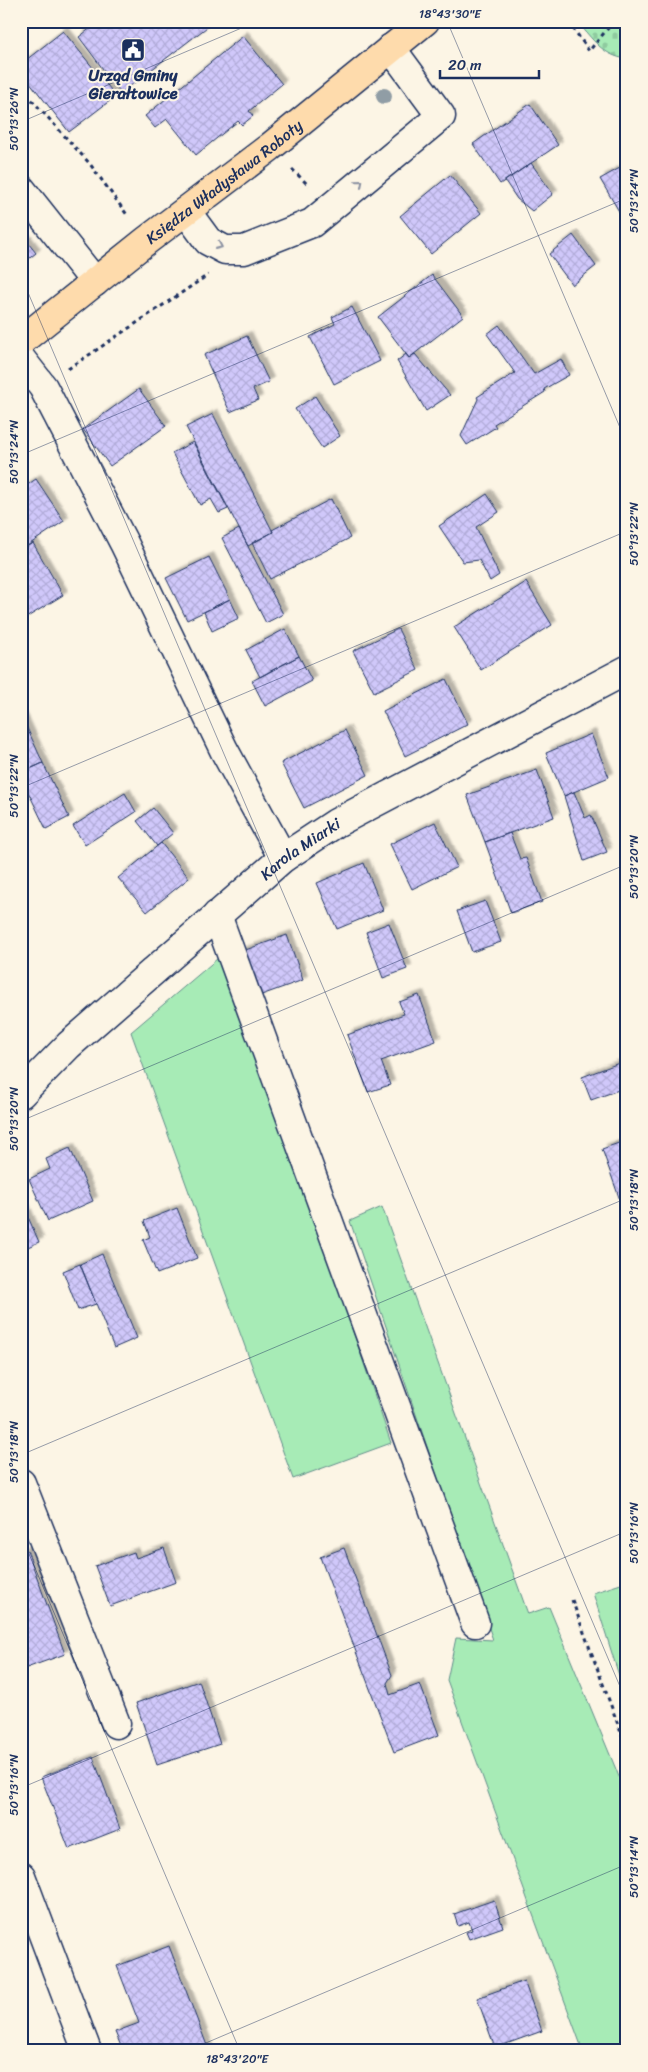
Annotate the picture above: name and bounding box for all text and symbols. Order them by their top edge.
text: 18°43'30"E [419,3,482,25]
public building icon: Urząd Gminy Gierałtowice [120,37,146,63]
scale bar [440,48,539,80]
text: 20 m [448,52,482,78]
place label: Urząd Gminy Gierałtowice [88,61,178,108]
text: 50°13'26"N [3,87,25,151]
street label: Księdza Władysława Roboty [139,111,310,252]
text: 50°13'24"N [623,168,645,233]
one-way arrow [355,179,364,188]
one-way arrow [214,240,223,250]
text: 50°13'24"N [3,419,25,484]
text: 50°13'22"N [623,502,645,566]
text: 50°13'22"N [3,754,25,818]
street label: Karola Miarki [253,809,346,888]
text: 50°13'20"N [623,834,645,899]
text: 50°13'20"N [3,1086,25,1151]
text: 50°13'18"N [623,1168,645,1231]
text: 50°13'18"N [3,1420,25,1483]
text: 50°13'16"N [623,1502,645,1564]
text: 50°13'16"N [3,1754,25,1816]
text: 50°13'14"N [623,1835,645,1898]
text: 18°43'20"E [206,2048,269,2070]

